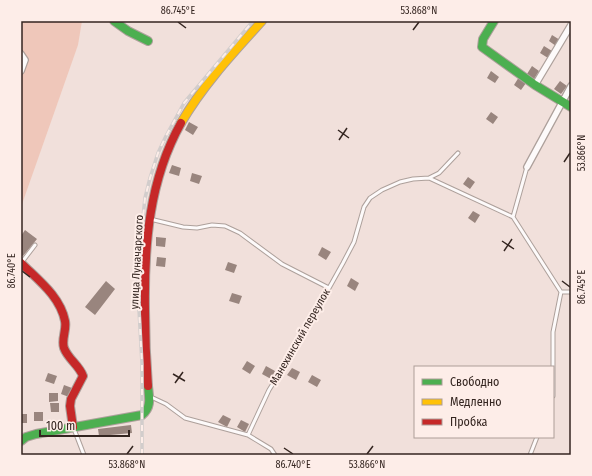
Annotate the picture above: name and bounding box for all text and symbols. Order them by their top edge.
text: 86.745°E [161,5,196,17]
text: 53.868°N [401,5,437,17]
text: 53.866°N [576,135,588,171]
street label: улица Луначарского [128,214,146,310]
text: 86.740°E [6,253,18,289]
text: 86.745°E [576,269,588,304]
street label: Манехинский переулок [267,286,333,388]
legend [414,366,554,438]
text: Свободно [450,375,499,389]
text: Медленно [450,395,502,409]
scale bar [40,412,129,438]
text: Пробка [450,415,488,429]
text: 100 m [46,419,75,433]
text: 53.868°N [109,459,145,471]
text: 86.740°E [275,459,311,471]
text: 53.866°N [349,459,385,471]

